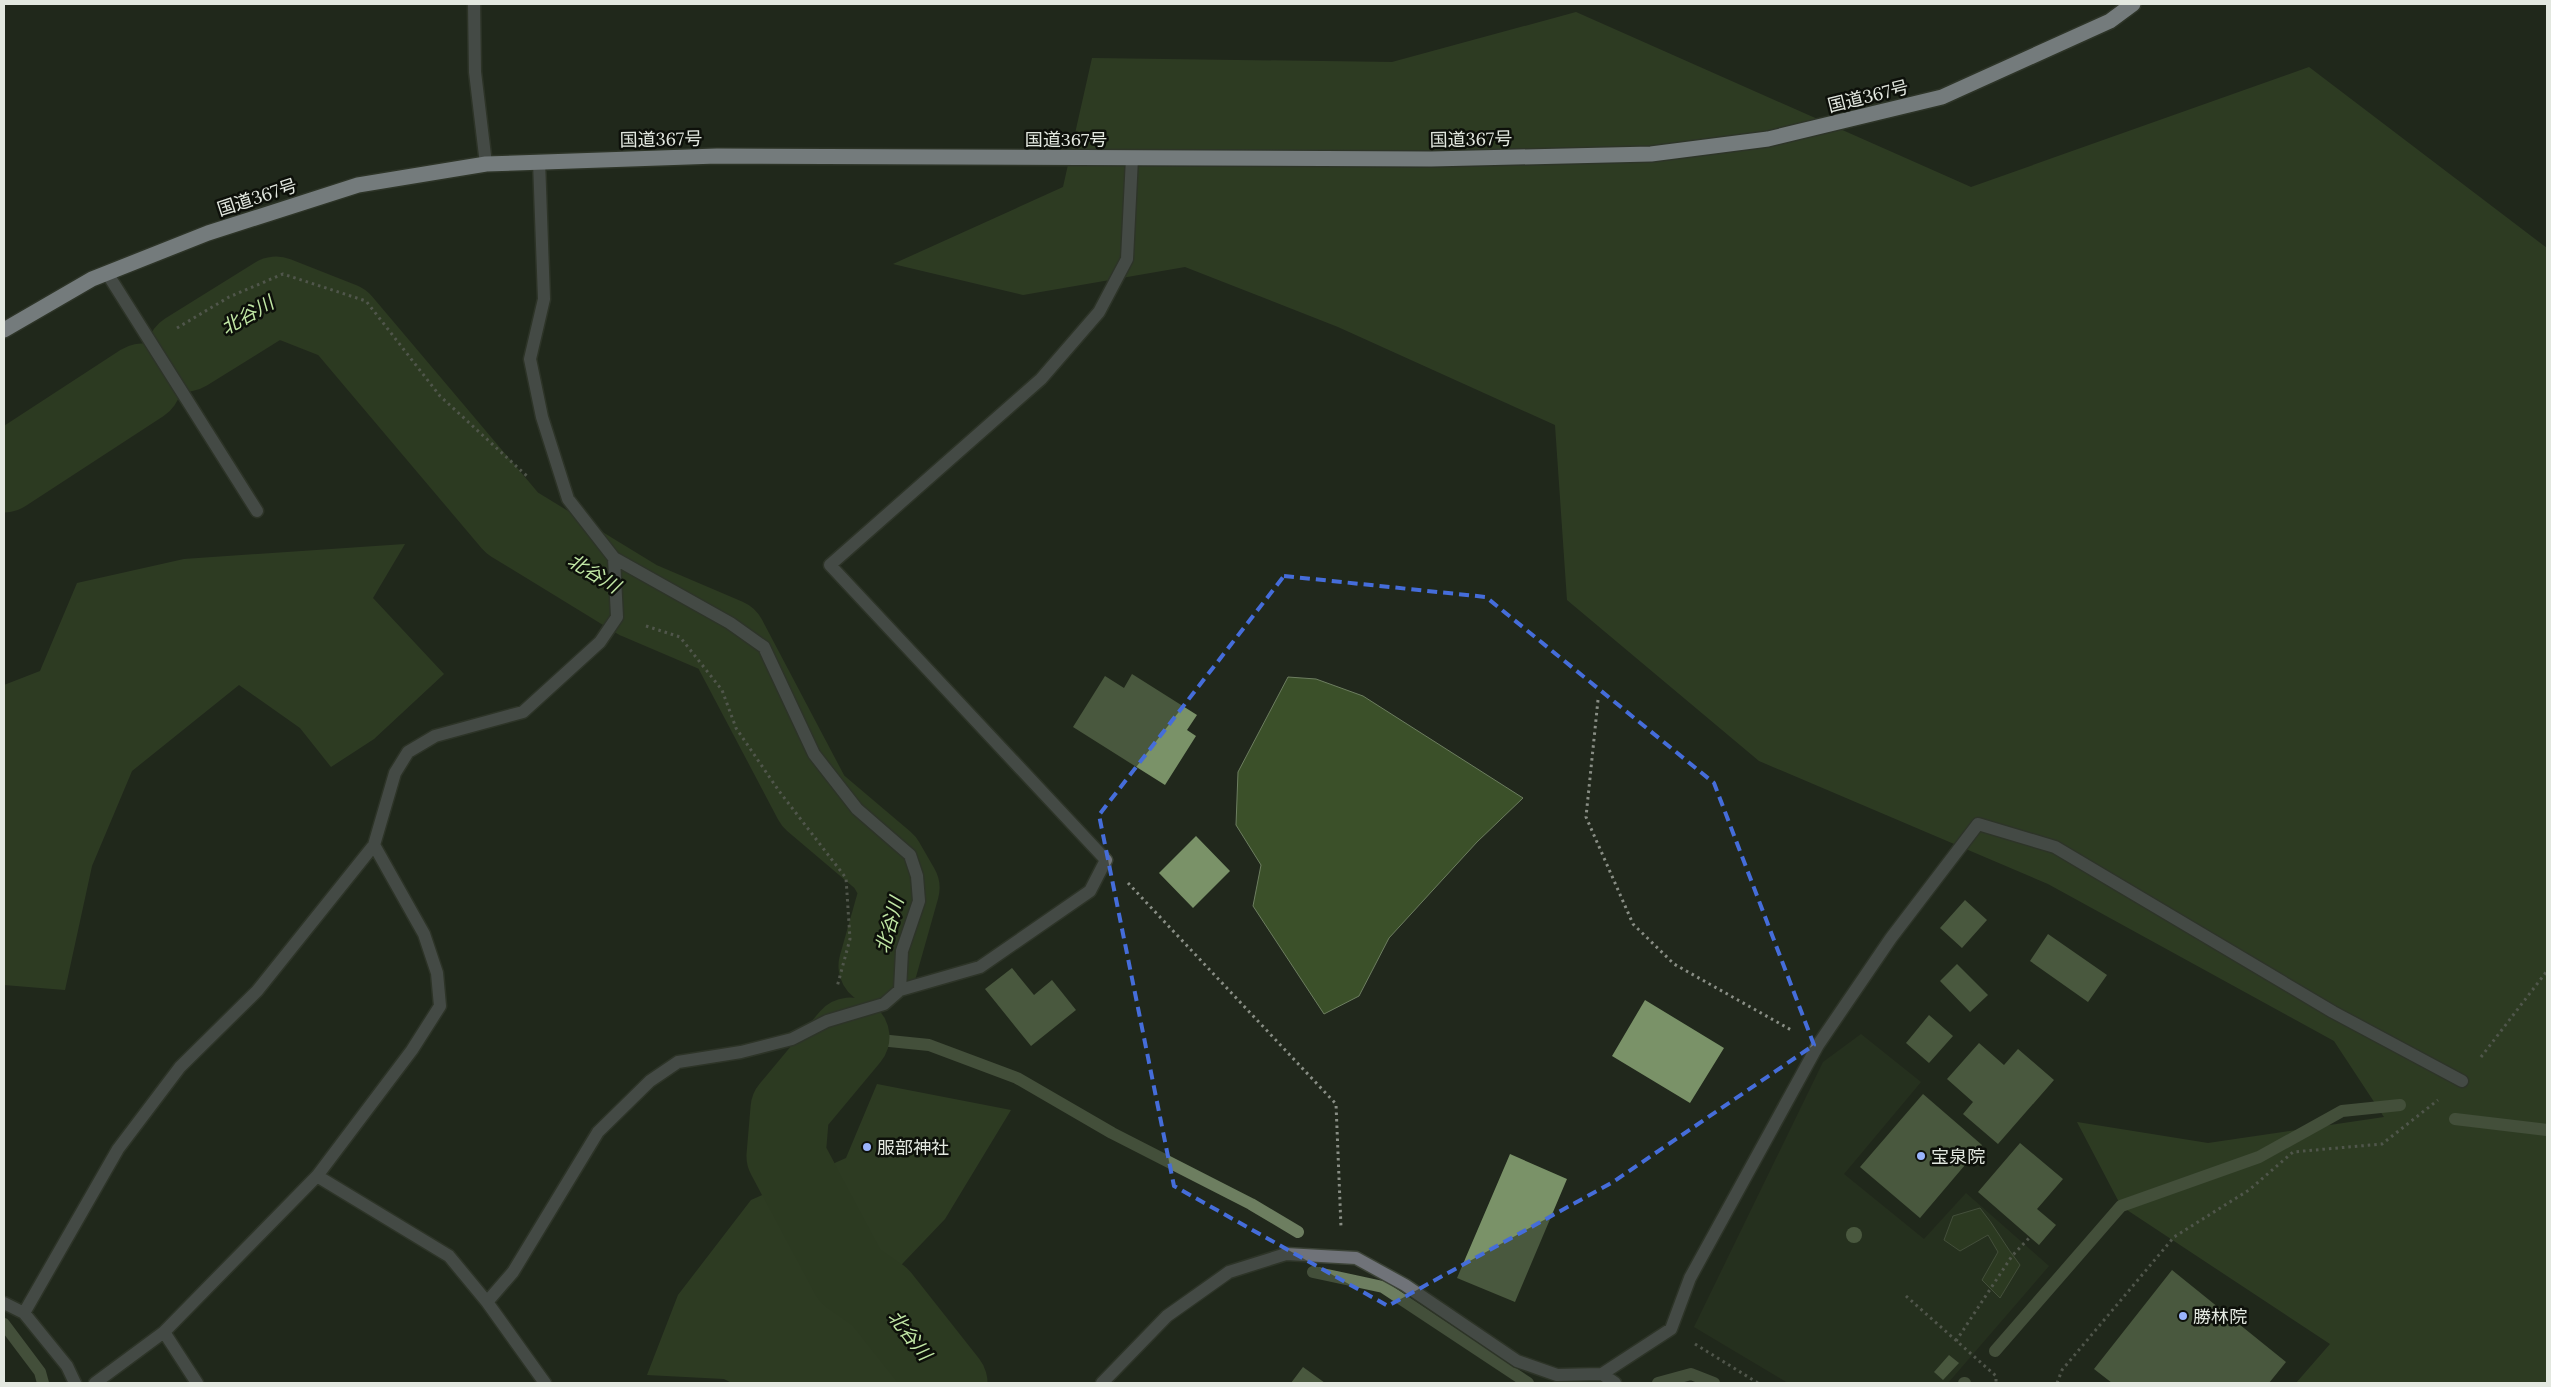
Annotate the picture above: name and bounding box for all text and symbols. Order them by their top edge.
street label: 国道367号 [1825,75,1911,117]
street label: 国道367号 [620,127,702,151]
street label: 国道367号 [1430,127,1512,151]
street label: 国道367号 [1025,128,1107,151]
street label: 国道367号 [214,173,300,221]
water label: 北谷川 [216,289,279,340]
water label: 北谷川 [563,548,626,599]
water label: 北谷川 [870,892,909,956]
place label: 服部神社 [877,1136,949,1159]
marker: 服部神社 [861,1141,873,1153]
place label: 宝泉院 [1931,1145,1985,1168]
marker: 宝泉院 [1915,1150,1927,1162]
water label: 北谷川 [883,1305,938,1366]
place label: 勝林院 [2193,1305,2247,1328]
marker: 勝林院 [2177,1310,2189,1322]

